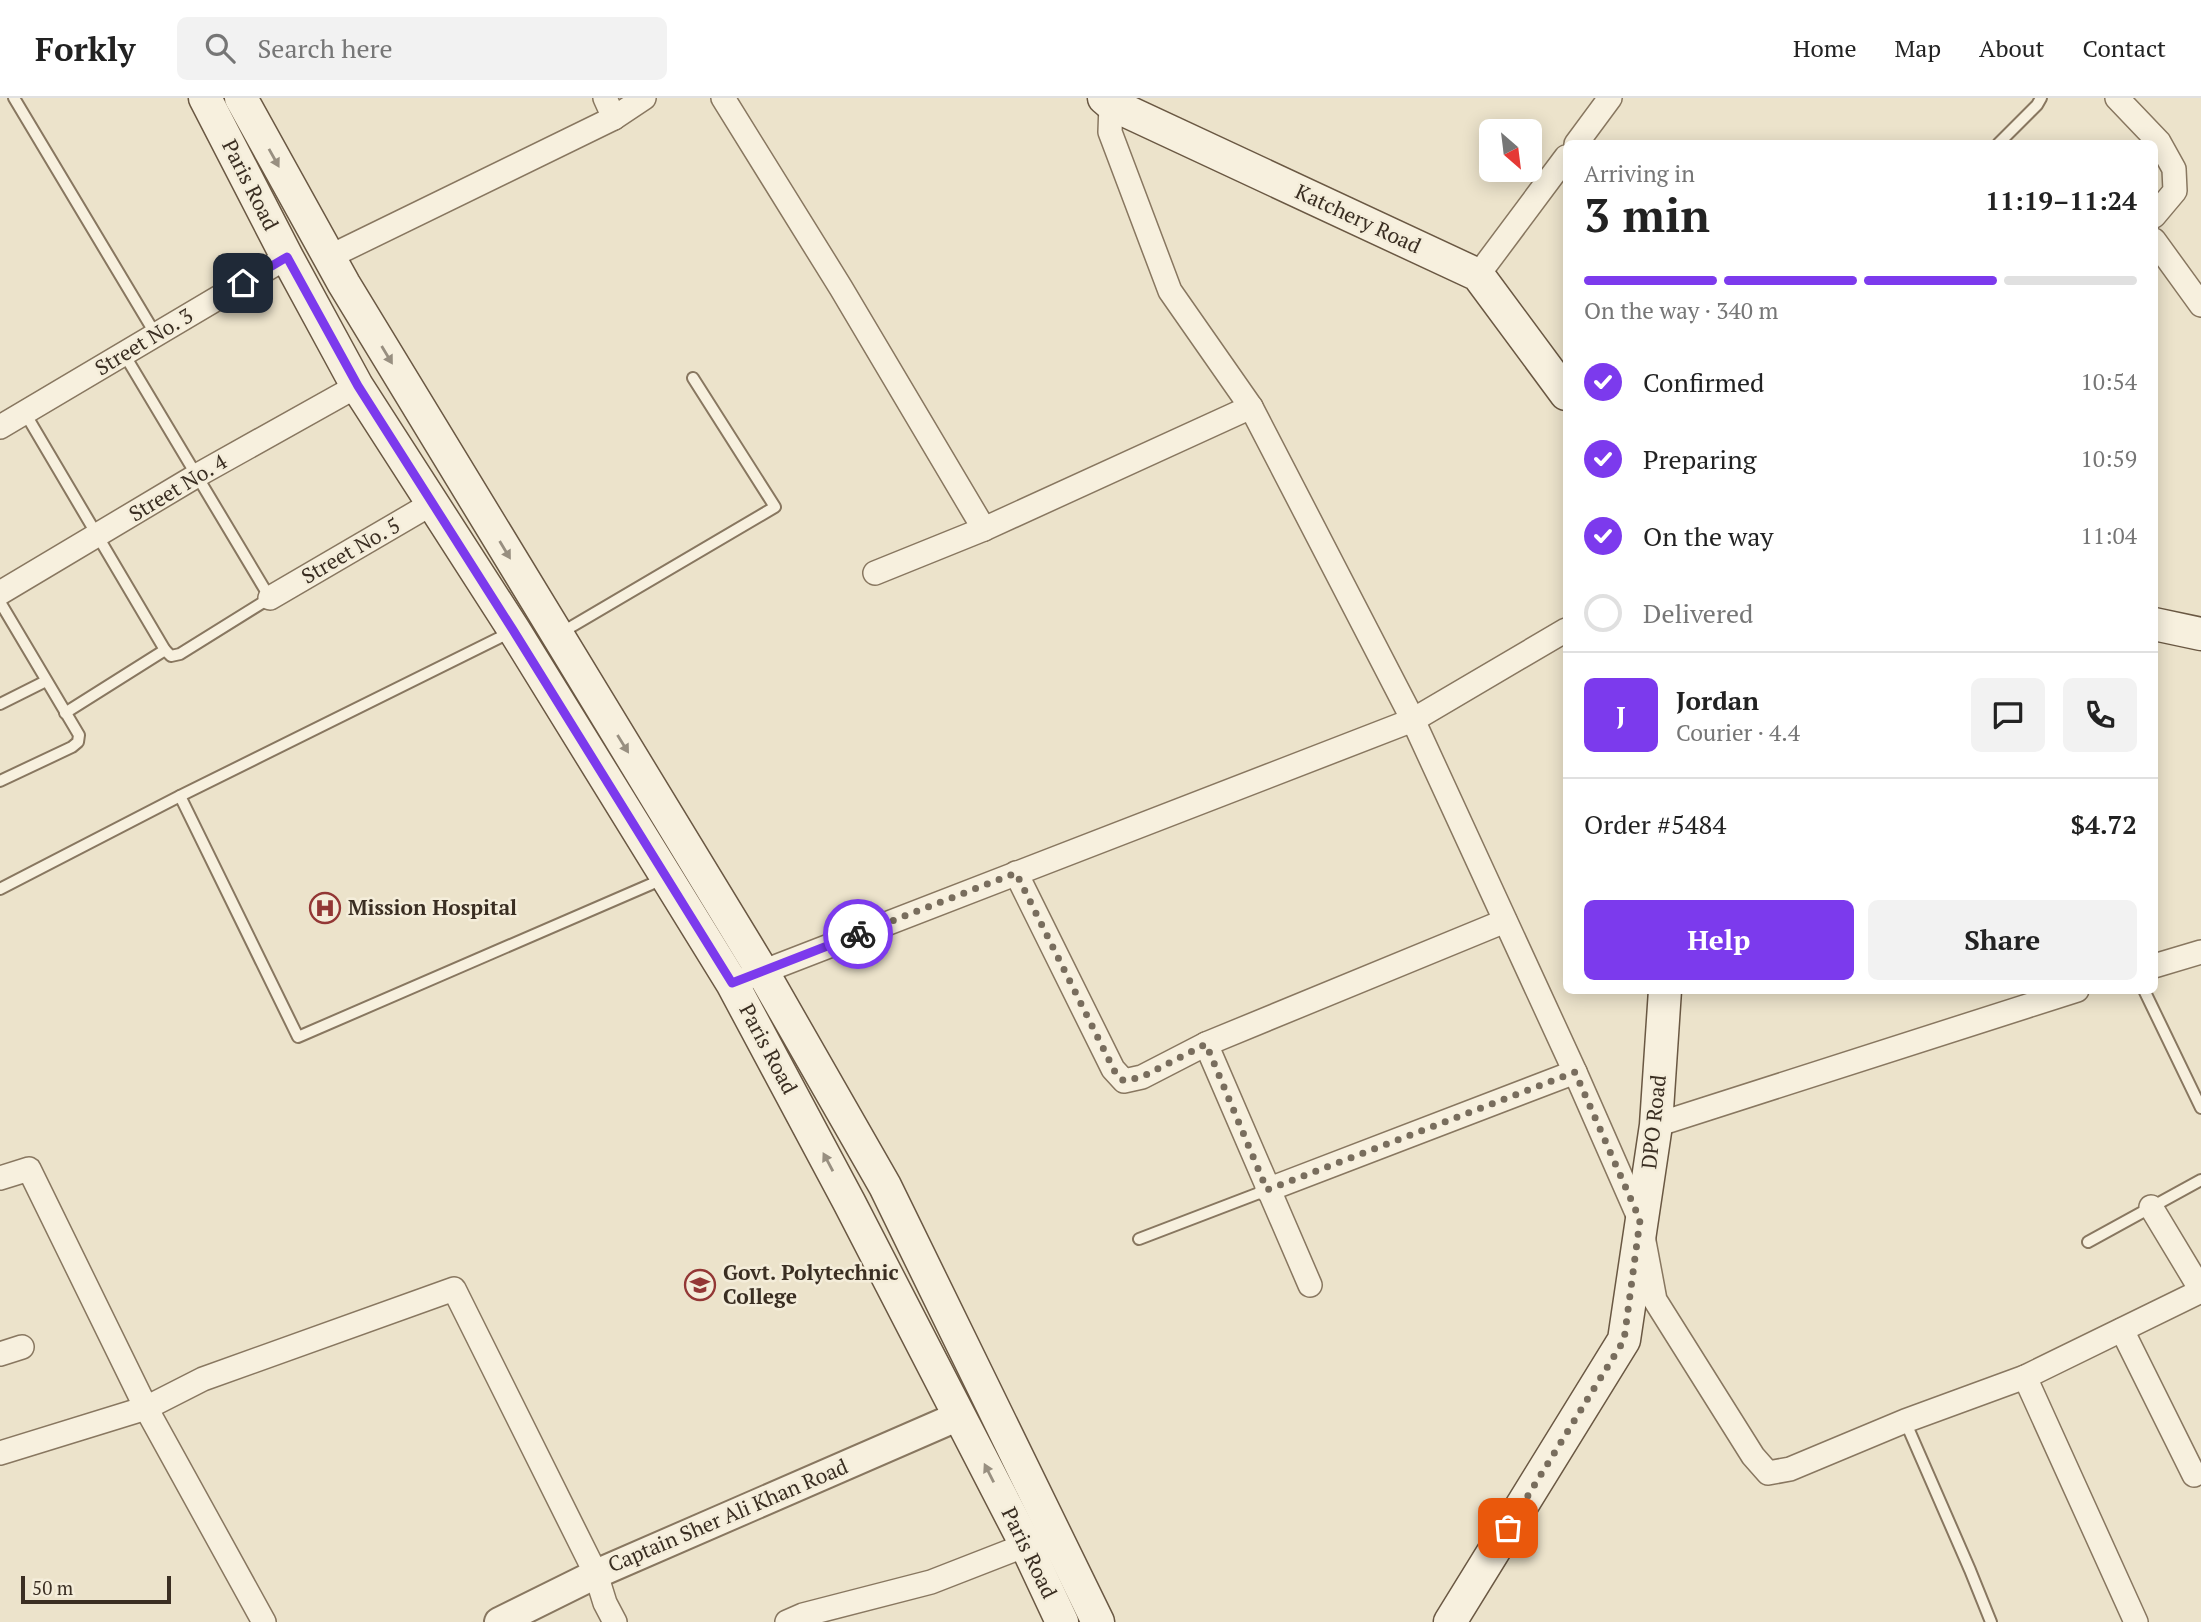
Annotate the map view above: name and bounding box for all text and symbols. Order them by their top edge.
search box [177,17,667,80]
text: Forkly [35,27,135,70]
icon: search [201,29,239,67]
text: Search here [257,31,393,65]
text: Home [1793,32,1857,64]
text: Map [1895,32,1941,64]
text: About [1979,32,2045,64]
text: Contact [2083,32,2166,64]
north arrow [1479,119,1542,182]
map controls [1479,119,1542,182]
street label: Paris Road [216,134,286,235]
one-way arrow [268,148,280,167]
text: Arriving in [1584,158,1695,189]
street label: Katchery Road [1291,177,1426,260]
text: 11:19–11:24 [1985,183,2137,217]
text: 3 min [1584,184,1710,245]
pin [213,253,273,313]
icon: home [224,264,262,302]
text: On the way · 340 m [1584,295,1778,326]
street label: Street No. 3 [89,301,198,381]
one-way arrow [381,346,393,365]
icon: check [1584,363,1622,401]
text: Confirmed [1643,365,1764,399]
text: 10:54 [2080,366,2137,397]
icon: check [1584,440,1622,478]
text: Preparing [1643,442,1756,476]
text: 10:59 [2080,443,2137,474]
street label: Street No. 4 [123,447,232,527]
street label: Street No. 5 [296,511,405,590]
icon: check [1584,517,1622,555]
text: On the way [1643,519,1774,553]
text: 11:04 [2080,520,2137,551]
one-way arrow [498,540,511,559]
text: Delivered [1643,596,1753,630]
button: chat [1971,678,2045,752]
button: phone [2063,678,2137,752]
text: Jordan [1676,683,1759,717]
text: J [1616,698,1626,732]
text: Courier · 4.4 [1676,717,1800,748]
one-way arrow [616,734,629,754]
text: Order #5484 [1584,807,1726,841]
text: $4.72 [2071,807,2137,841]
hospital icon: Mission Hospital [308,891,342,925]
place label: Mission Hospital [348,893,517,921]
courier [823,899,893,969]
button: Help [1584,900,1854,980]
button: Share [1868,900,2137,980]
icon: bike [839,915,877,953]
street label: Paris Road [733,998,805,1099]
street label: DPO Road [1634,1073,1672,1170]
one-way arrow [822,1152,833,1172]
place label: Govt. Polytechnic College [723,1258,899,1310]
school or university icon: Govt. Polytechnic College [683,1268,717,1302]
street label: Captain Sher Ali Khan Road [603,1452,852,1578]
one-way arrow [983,1463,994,1483]
pin [1478,1498,1538,1558]
street label: Paris Road [996,1502,1064,1603]
icon: bag [1489,1509,1527,1547]
scale bar [21,1573,172,1605]
text: 50 m [32,1575,73,1600]

